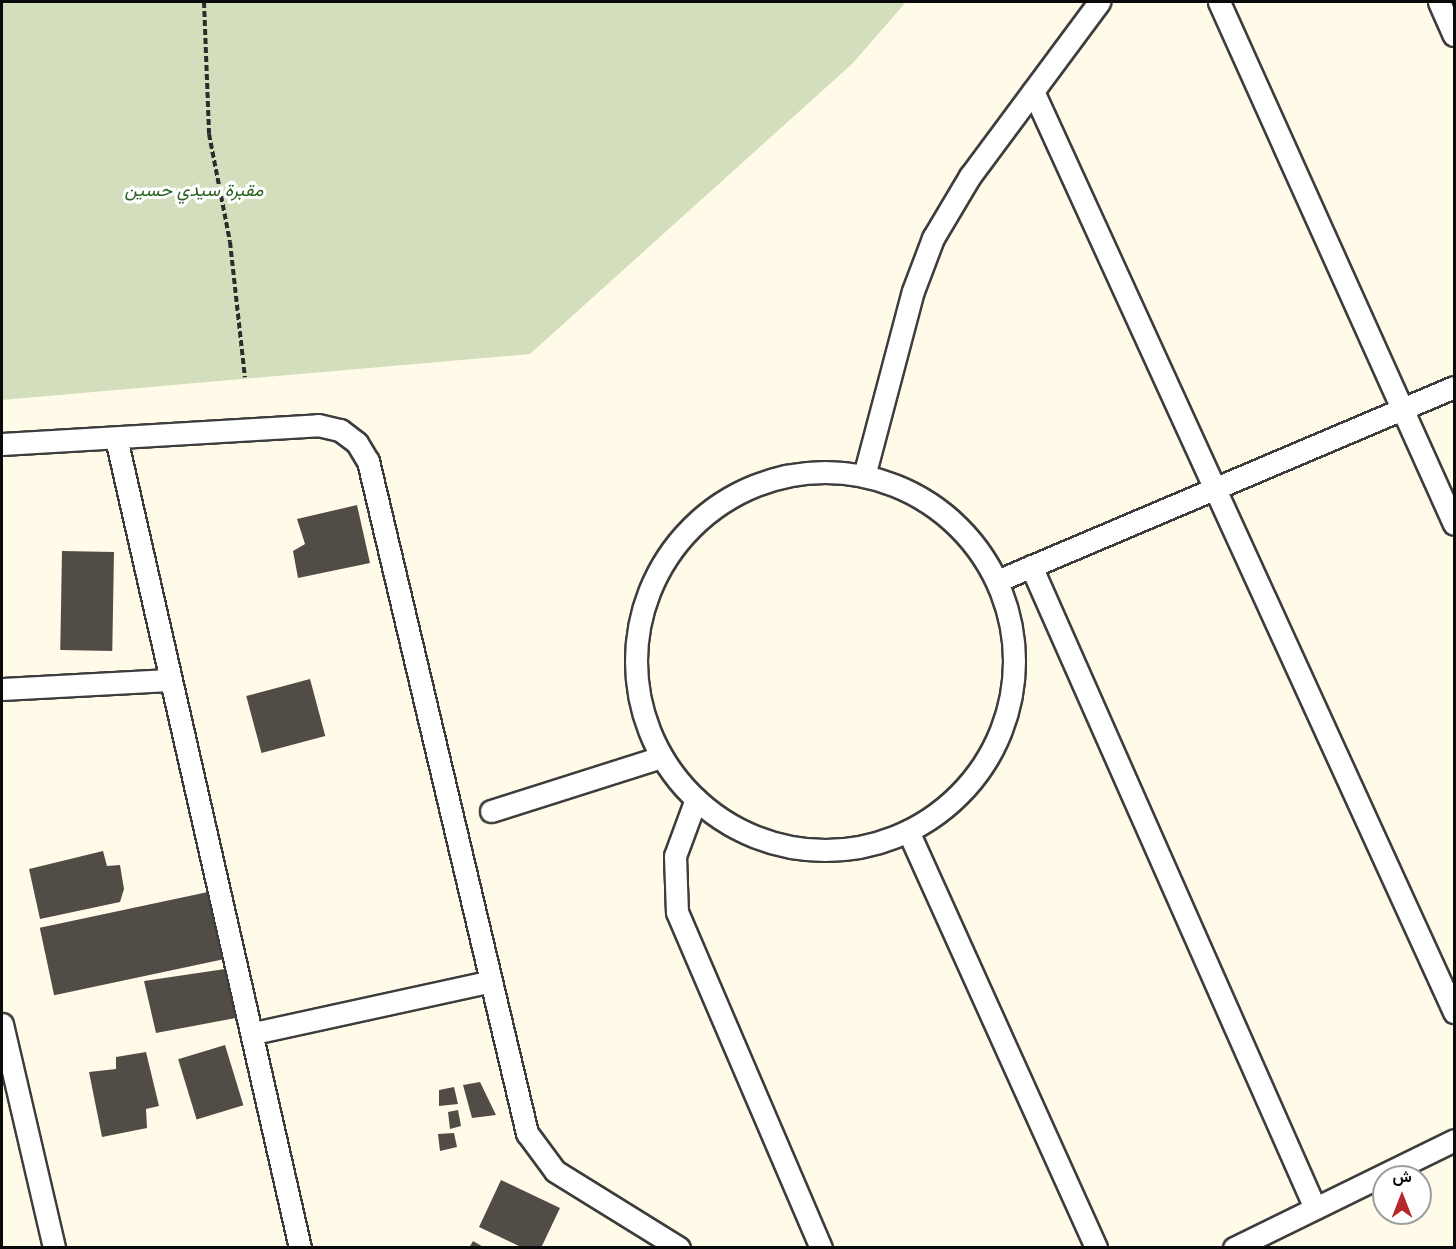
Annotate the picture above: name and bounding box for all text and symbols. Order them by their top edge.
park label: مقبرة سيدي حسين [125,181,263,203]
north arrow [1372,1165,1432,1225]
text: ش [1392,1166,1412,1191]

